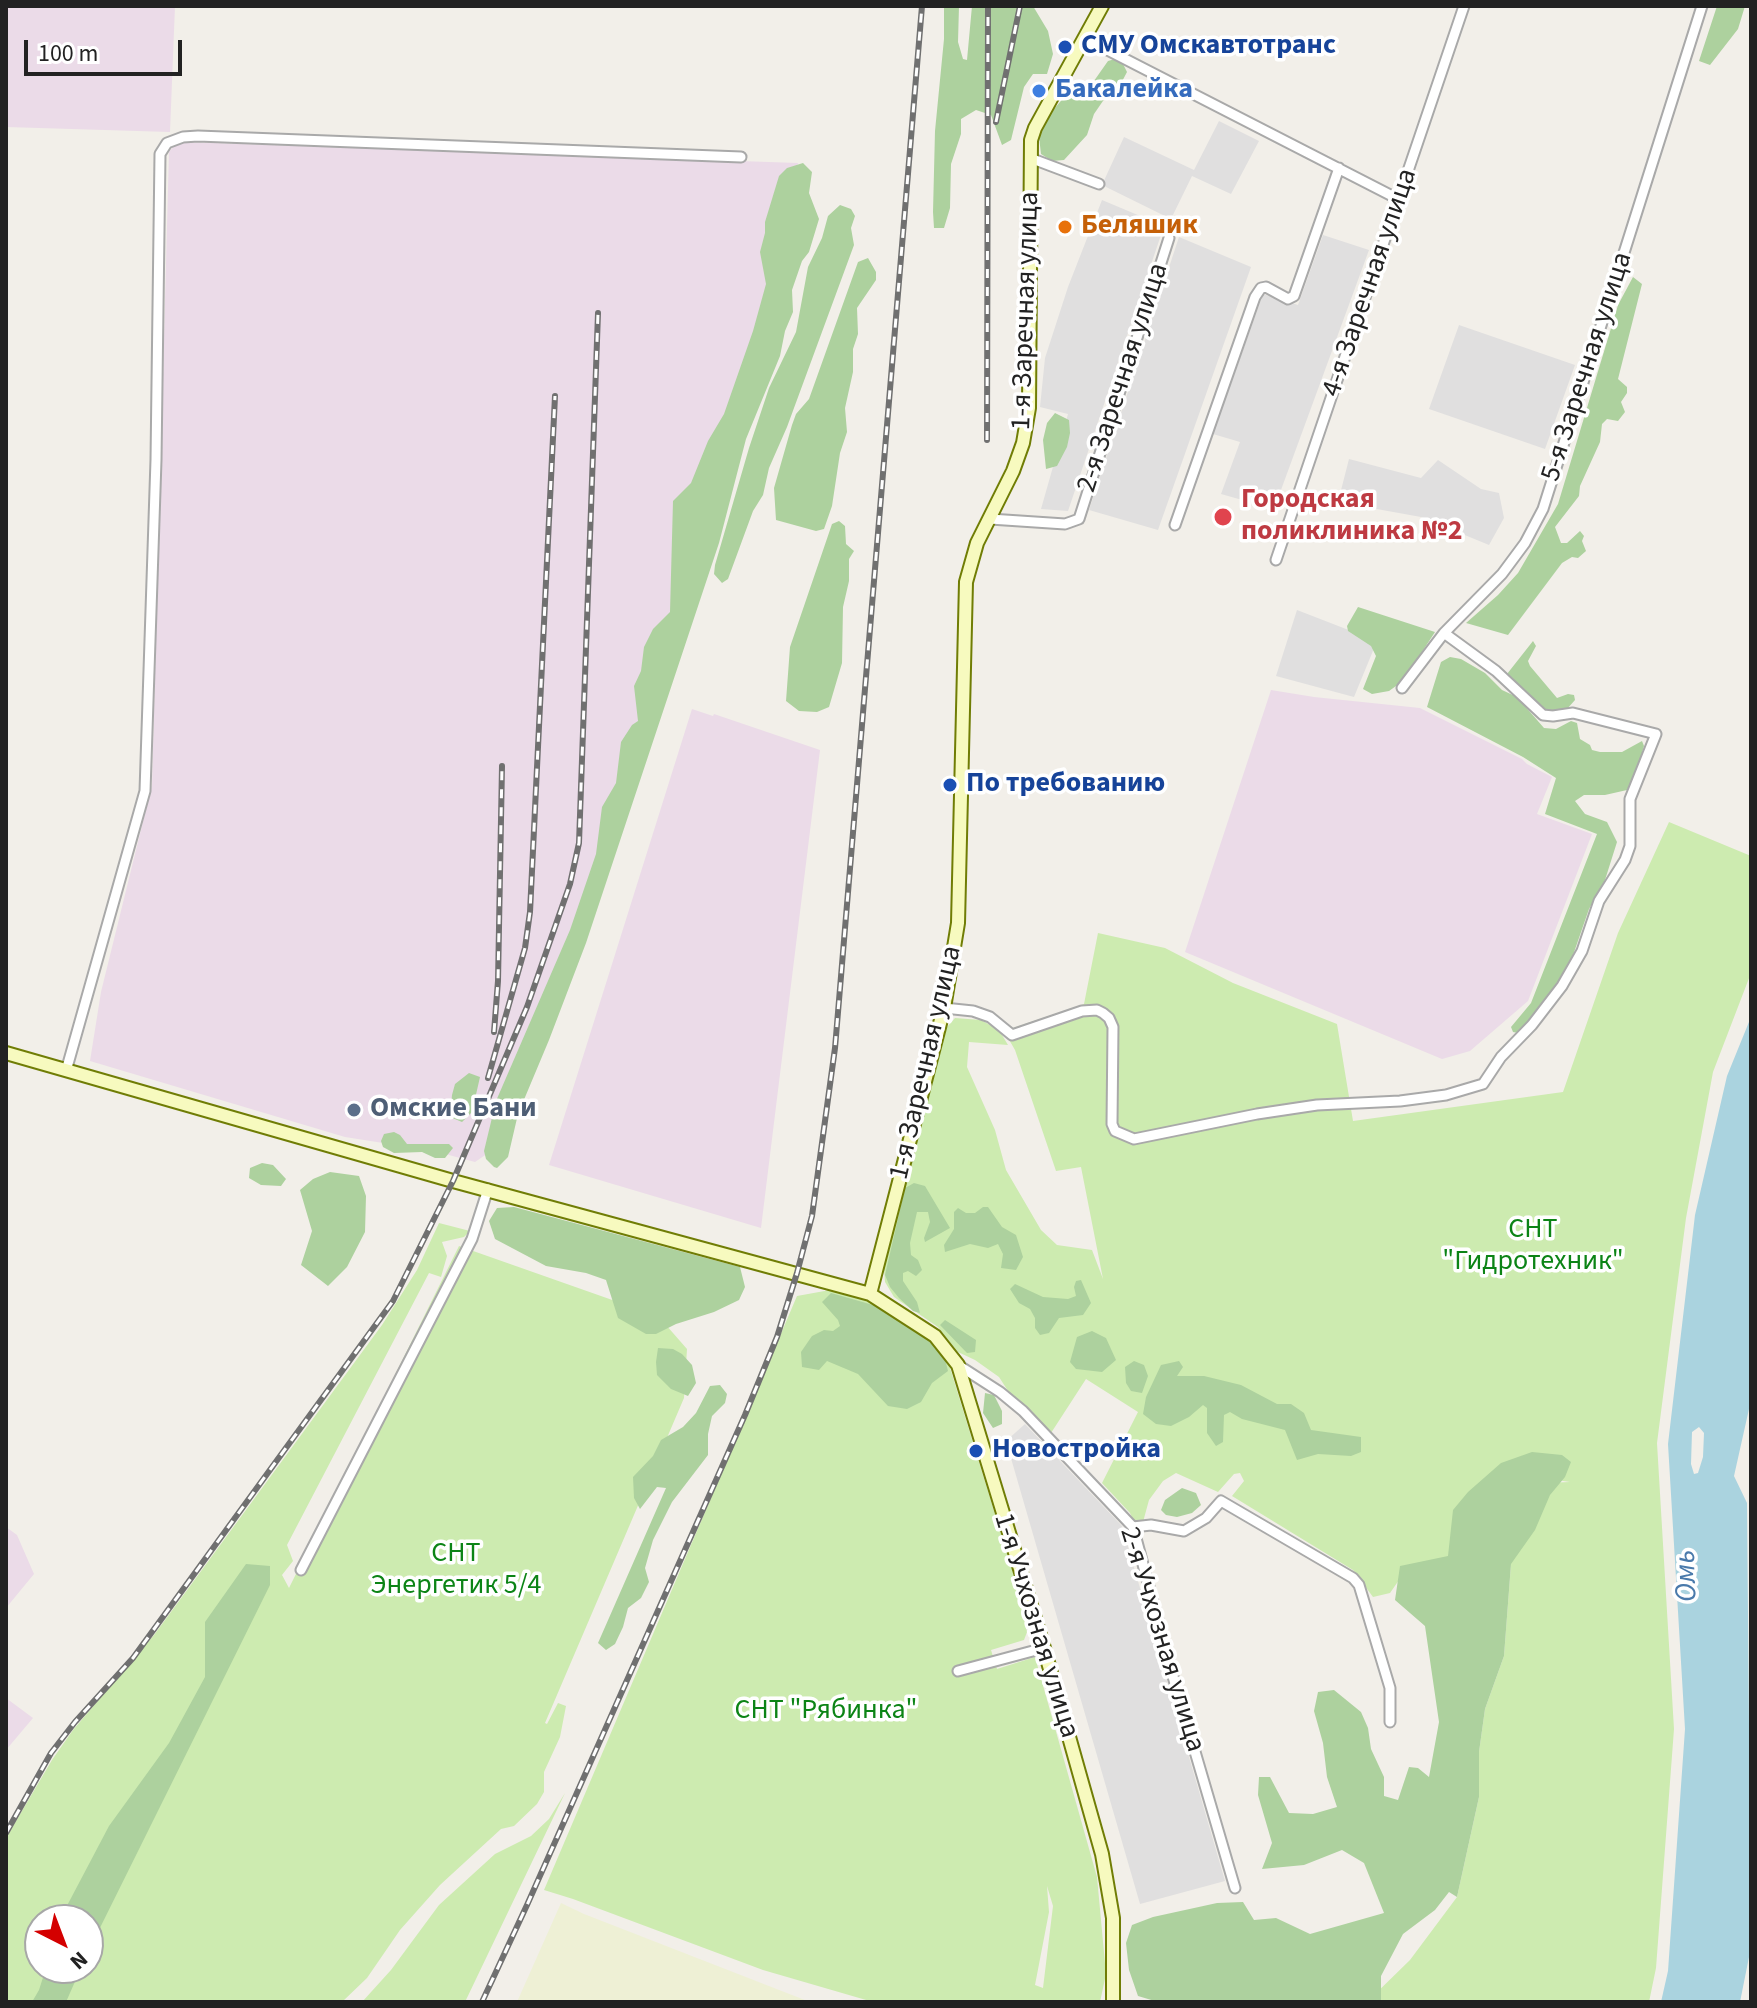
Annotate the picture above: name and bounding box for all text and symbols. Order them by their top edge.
scale bar [28,24,186,74]
place label: СМУ Омскавтотранс [1081,30,1336,64]
text: 100 m [38,36,98,71]
marker: СМУ Омскавтотранс [1056,38,1074,56]
place label: Бакалейка [1055,74,1193,108]
marker: Бакалейка [1030,82,1048,100]
street label: 4-я Заречная улица [1316,165,1426,401]
street label: 1-я Заречная улица [1006,191,1048,431]
place label: Беляшик [1081,210,1198,244]
marker: Беляшик [1056,218,1074,236]
street label: 5-я Заречная улица [1535,248,1641,486]
street label: 2-я Заречная улица [1071,259,1177,497]
place label: Городская поликлиника №2 [1241,484,1463,550]
marker: Городская поликлиника №2 [1212,506,1234,528]
place label: По требованию [966,768,1165,802]
marker: По требованию [941,776,959,794]
street label: 1-я Заречная улица [884,943,970,1183]
place label: Омские Бани [370,1093,537,1127]
marker: Омские Бани [345,1101,363,1119]
park label: СНТ "Гидротехник" [1442,1214,1624,1280]
place label: Новостройка [992,1434,1161,1468]
marker: Новостройка [967,1442,985,1460]
street label: 1-я Учхозная улица [985,1510,1085,1742]
street label: 2-я Учхозная улица [1111,1524,1211,1756]
park label: СНТ Энергетик 5/4 [371,1538,541,1604]
water label: Омь [1669,1549,1707,1603]
park label: СНТ "Рябинка" [735,1695,917,1729]
north arrow [24,1904,104,1984]
text: N [63,1944,95,1977]

